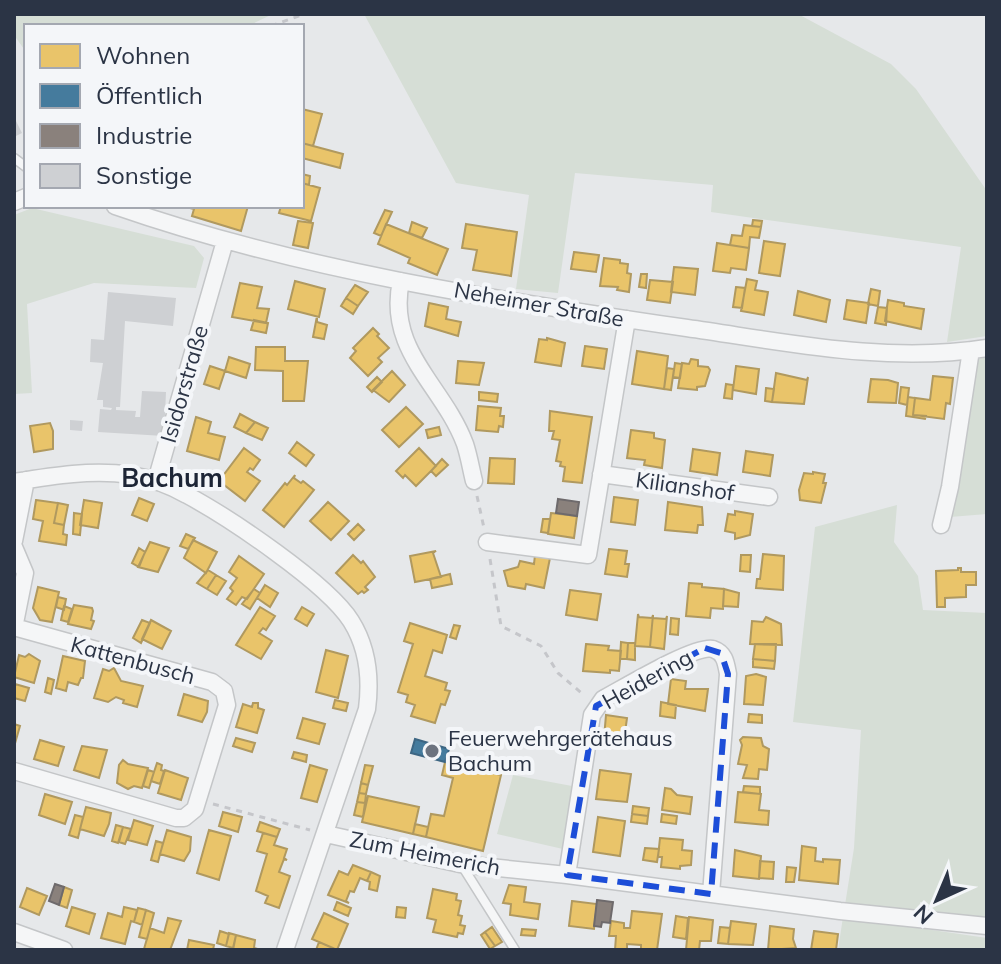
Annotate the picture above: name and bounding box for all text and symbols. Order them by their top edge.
legend [24,24,304,208]
text: Wohnen [96,40,190,70]
text: Öffentlich [96,80,203,110]
text: Industrie [96,120,192,150]
text: Sonstige [96,160,192,190]
street label: Neheimer Straße [452,275,626,333]
street label: Isidorstraße [154,322,214,446]
district label: Bachum [121,461,223,494]
street label: Kilianshof [634,465,737,507]
street label: Kattenbusch [68,630,198,690]
street label: Heidering [597,643,697,715]
place label: Feuerwehrgerätehaus Bachum [448,724,673,777]
marker: Feuerwehrgerätehaus Bachum [423,742,441,760]
street label: Zum Heimerich [347,825,503,881]
north arrow [897,860,977,940]
text: N [907,899,939,930]

